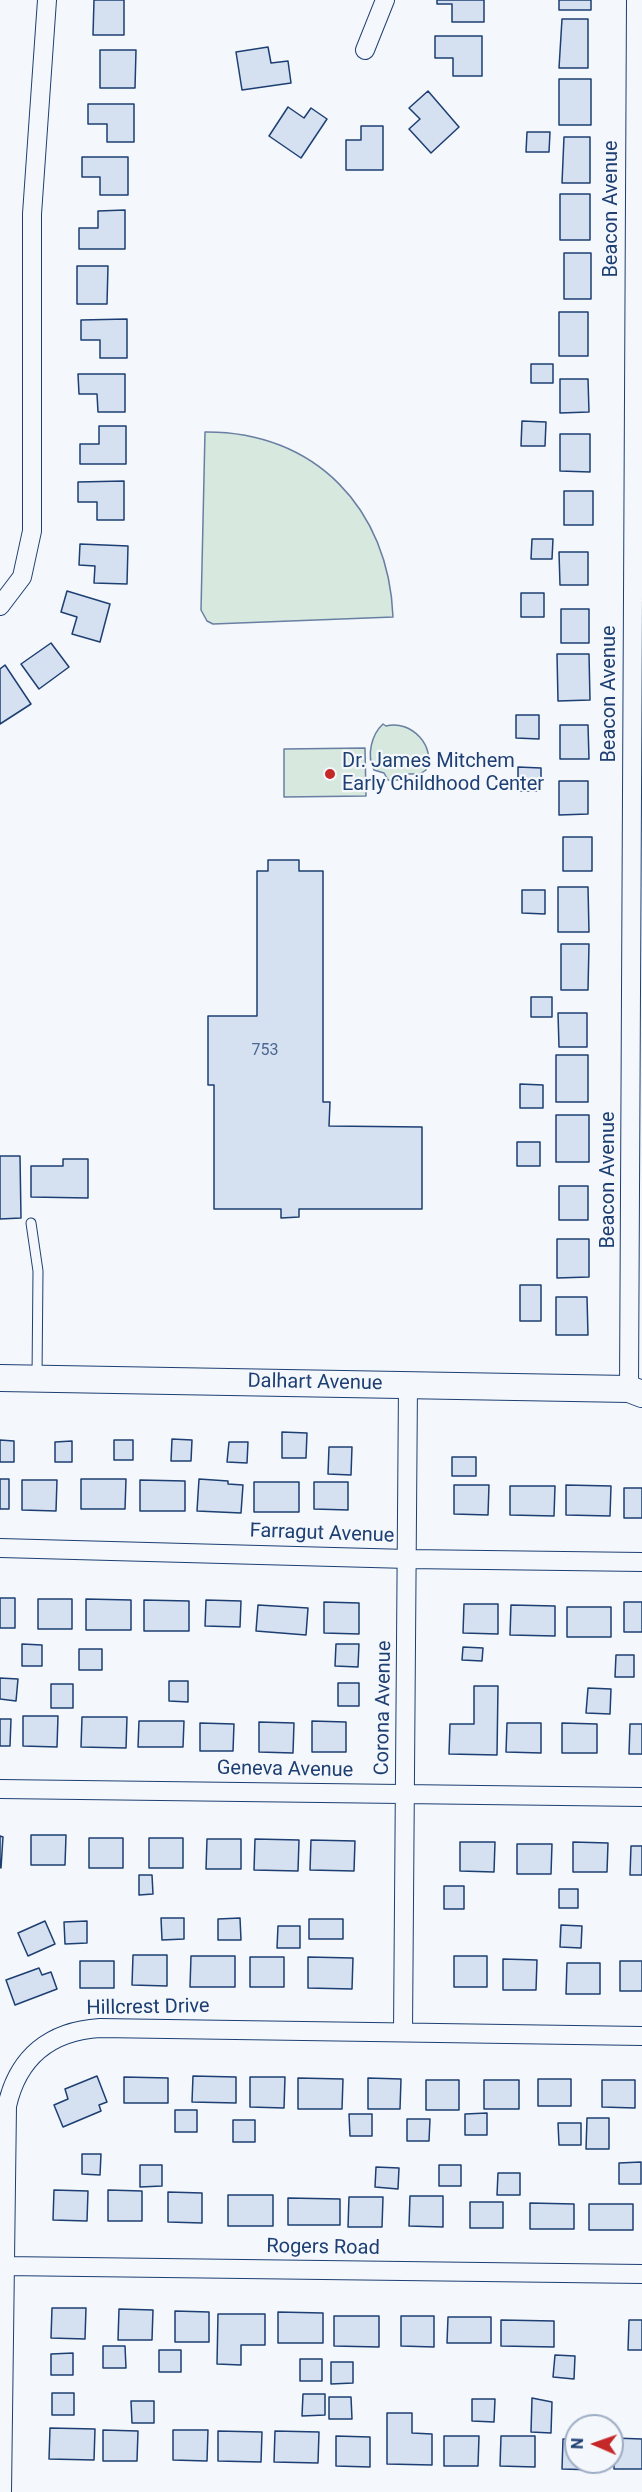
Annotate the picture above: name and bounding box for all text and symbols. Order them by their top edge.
street label: Beacon Avenue [600,140,624,278]
street label: Beacon Avenue [598,625,622,763]
place label: Dr. James Mitchem Early Childhood Center [342,750,544,797]
marker: Dr. James Mitchem Early Childhood Center [323,767,337,781]
house number: 753 [252,1041,278,1061]
street label: Beacon Avenue [597,1111,621,1249]
street label: Dalhart Avenue [247,1370,383,1396]
street label: Farragut Avenue [249,1519,395,1549]
street label: Corona Avenue [371,1640,397,1776]
street label: Geneva Avenue [217,1757,353,1783]
street label: Hillcrest Drive [86,1995,210,2021]
street label: Rogers Road [266,2235,380,2261]
north arrow [564,2414,624,2474]
text: N [568,2437,587,2449]

